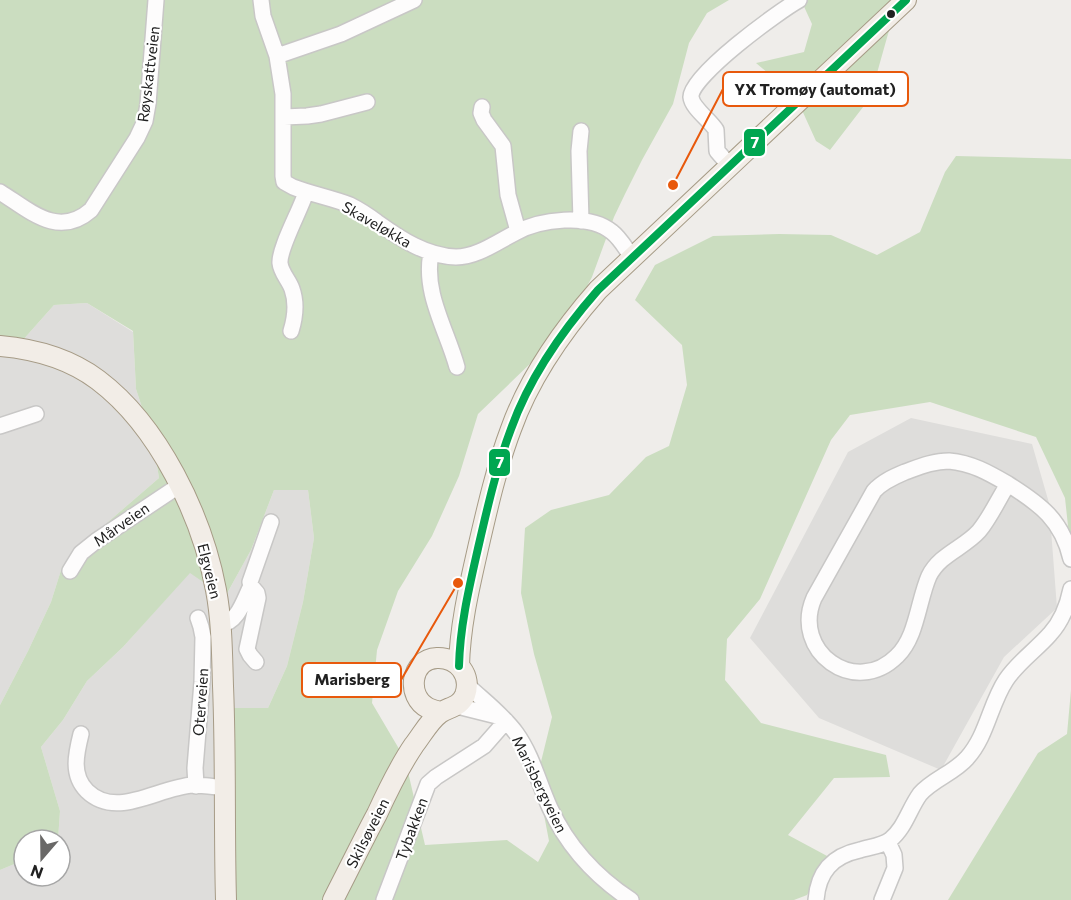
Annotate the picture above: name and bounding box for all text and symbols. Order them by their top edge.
unlabelled marker [885,8,897,20]
street label: Røyskattveien [133,25,163,123]
callout: YX Tromøy (automat) [723,72,908,106]
text: YX Tromøy (automat) [734,79,896,98]
line badge: 7 [743,128,766,157]
text: 7 [751,132,760,151]
street label: Skaveløkka [339,197,415,251]
line badge: 7 [488,448,511,477]
text: 7 [496,452,505,471]
street label: Mårveien [90,498,152,550]
street label: Elgveien [194,541,226,601]
callout: Marisberg [302,663,401,697]
street label: Oterveien [189,668,211,736]
text: Marisberg [314,669,390,688]
street label: Marisbergveien [509,733,571,835]
street label: Skilsøveien [342,795,392,871]
street label: Tybakken [391,795,431,863]
north arrow [12,828,72,888]
text: N [28,862,46,884]

